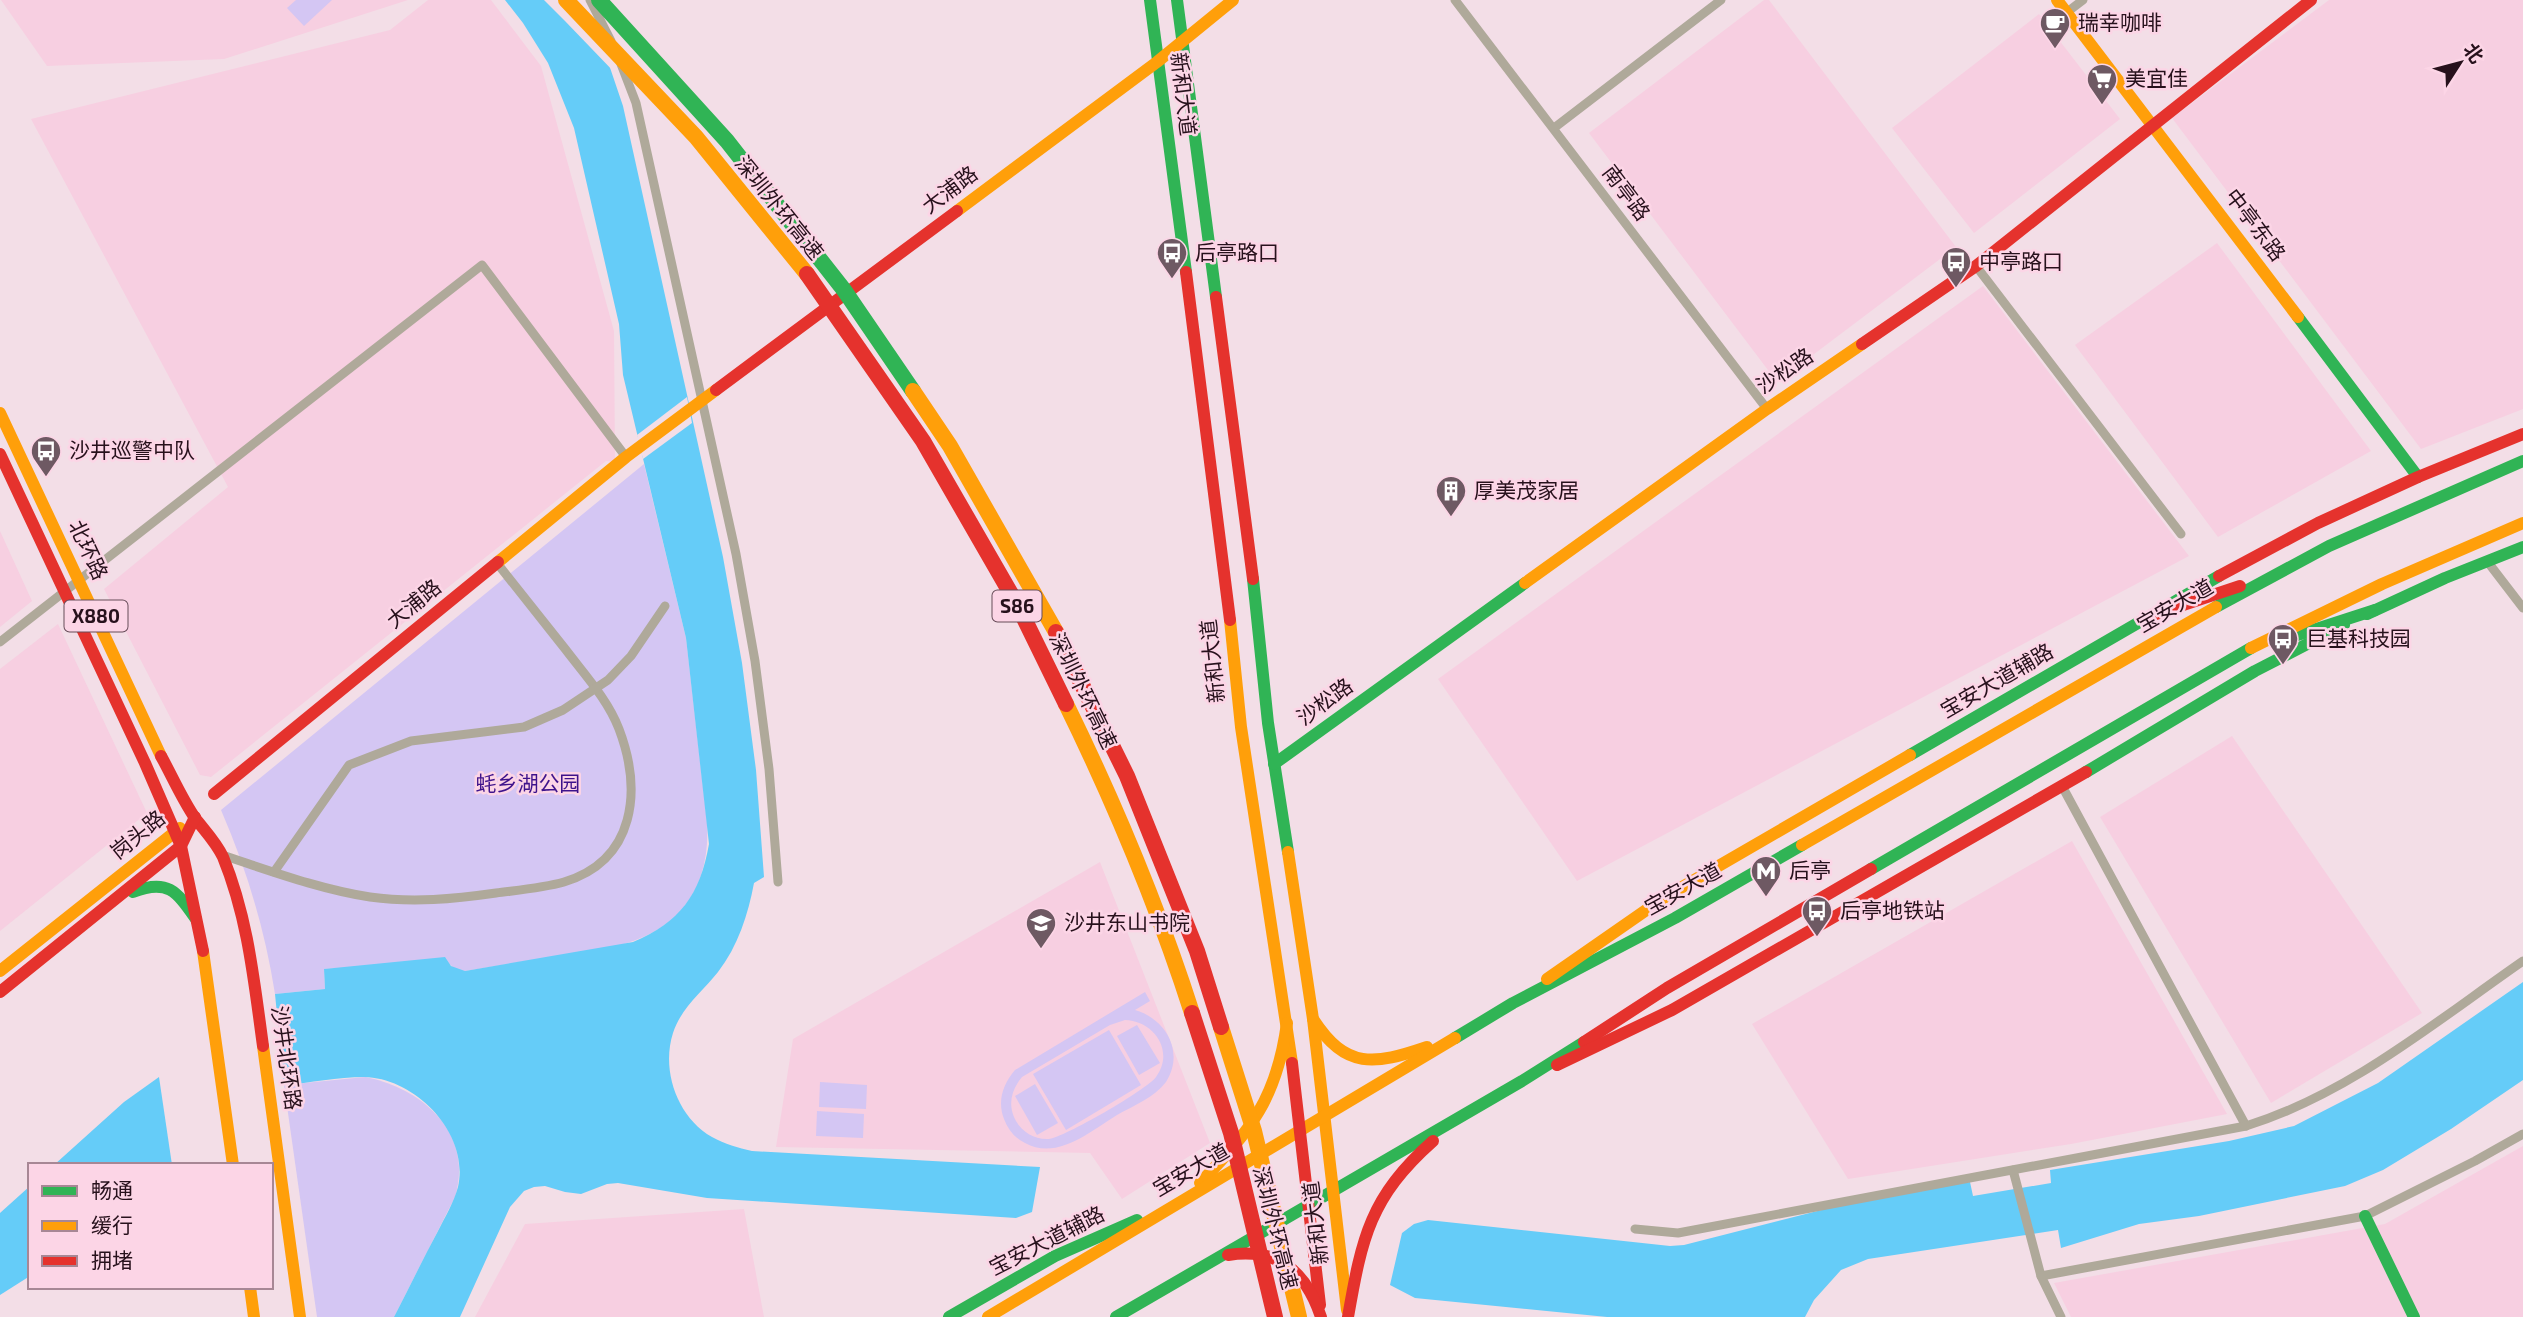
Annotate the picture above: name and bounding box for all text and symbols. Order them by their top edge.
cafe icon: 瑞幸咖啡 [2038,6,2072,50]
place label: 瑞幸咖啡 [2078,9,2162,34]
north arrow [2425,28,2495,98]
text: 北 [2459,38,2489,67]
street label: 新和大道 [1167,51,1202,137]
supermarket icon: 美宜佳 [2085,62,2119,106]
place label: 美宜佳 [2125,65,2188,90]
street label: 深圳外环高速 [731,150,830,264]
street label: 南亭路 [1598,159,1656,225]
street label: 大浦路 [916,160,982,218]
street label: 中亭东路 [2221,183,2291,265]
bus stop icon: 后亭路口 [1155,236,1189,280]
place label: 后亭路口 [1195,239,1279,264]
bus stop icon: 中亭路口 [1939,245,1973,289]
place label: 中亭路口 [1979,248,2063,273]
street label: 沙松路 [1751,342,1817,398]
bus stop icon: 沙井巡警中队 [29,434,63,478]
place label: 沙井巡警中队 [69,437,195,462]
building icon: 厚美茂家居 [1434,474,1468,518]
place label: 厚美茂家居 [1474,477,1579,502]
street label: 北环路 [65,516,114,583]
street label: 大浦路 [381,573,445,632]
street label: 宝安大道 [2132,573,2217,637]
road number: S86 [992,590,1042,622]
road number: X880 [64,600,128,632]
street label: 新和大道 [1195,618,1228,704]
bus stop icon: 巨基科技园 [2266,622,2300,666]
place label: 巨基科技园 [2306,625,2411,650]
street label: 深圳外环高速 [1045,628,1123,752]
street label: 宝安大道辅路 [1935,637,2057,722]
street label: 沙松路 [1291,672,1357,729]
park label: 蚝乡湖公园 [476,770,581,795]
street label: 岗头路 [105,804,169,863]
metro station icon: 后亭 [1749,854,1783,898]
street label: 宝安大道 [1639,856,1725,919]
place label: 后亭 [1789,857,1831,882]
bus stop icon: 后亭地铁站 [1800,894,1834,938]
place label: 后亭地铁站 [1840,897,1945,922]
school or university icon: 沙井东山书院 [1024,906,1058,950]
place label: 沙井东山书院 [1064,909,1190,934]
street label: 沙井北环路 [268,1004,307,1112]
street label: 宝安大道 [1148,1137,1233,1201]
legend [28,1163,273,1289]
street label: 深圳外环高速 [1249,1163,1304,1292]
text: 畅通 [91,1177,133,1202]
street label: 新和大道 [1297,1180,1332,1266]
street label: 宝安大道辅路 [985,1200,1108,1279]
text: 缓行 [91,1212,133,1237]
text: 拥堵 [91,1247,133,1272]

